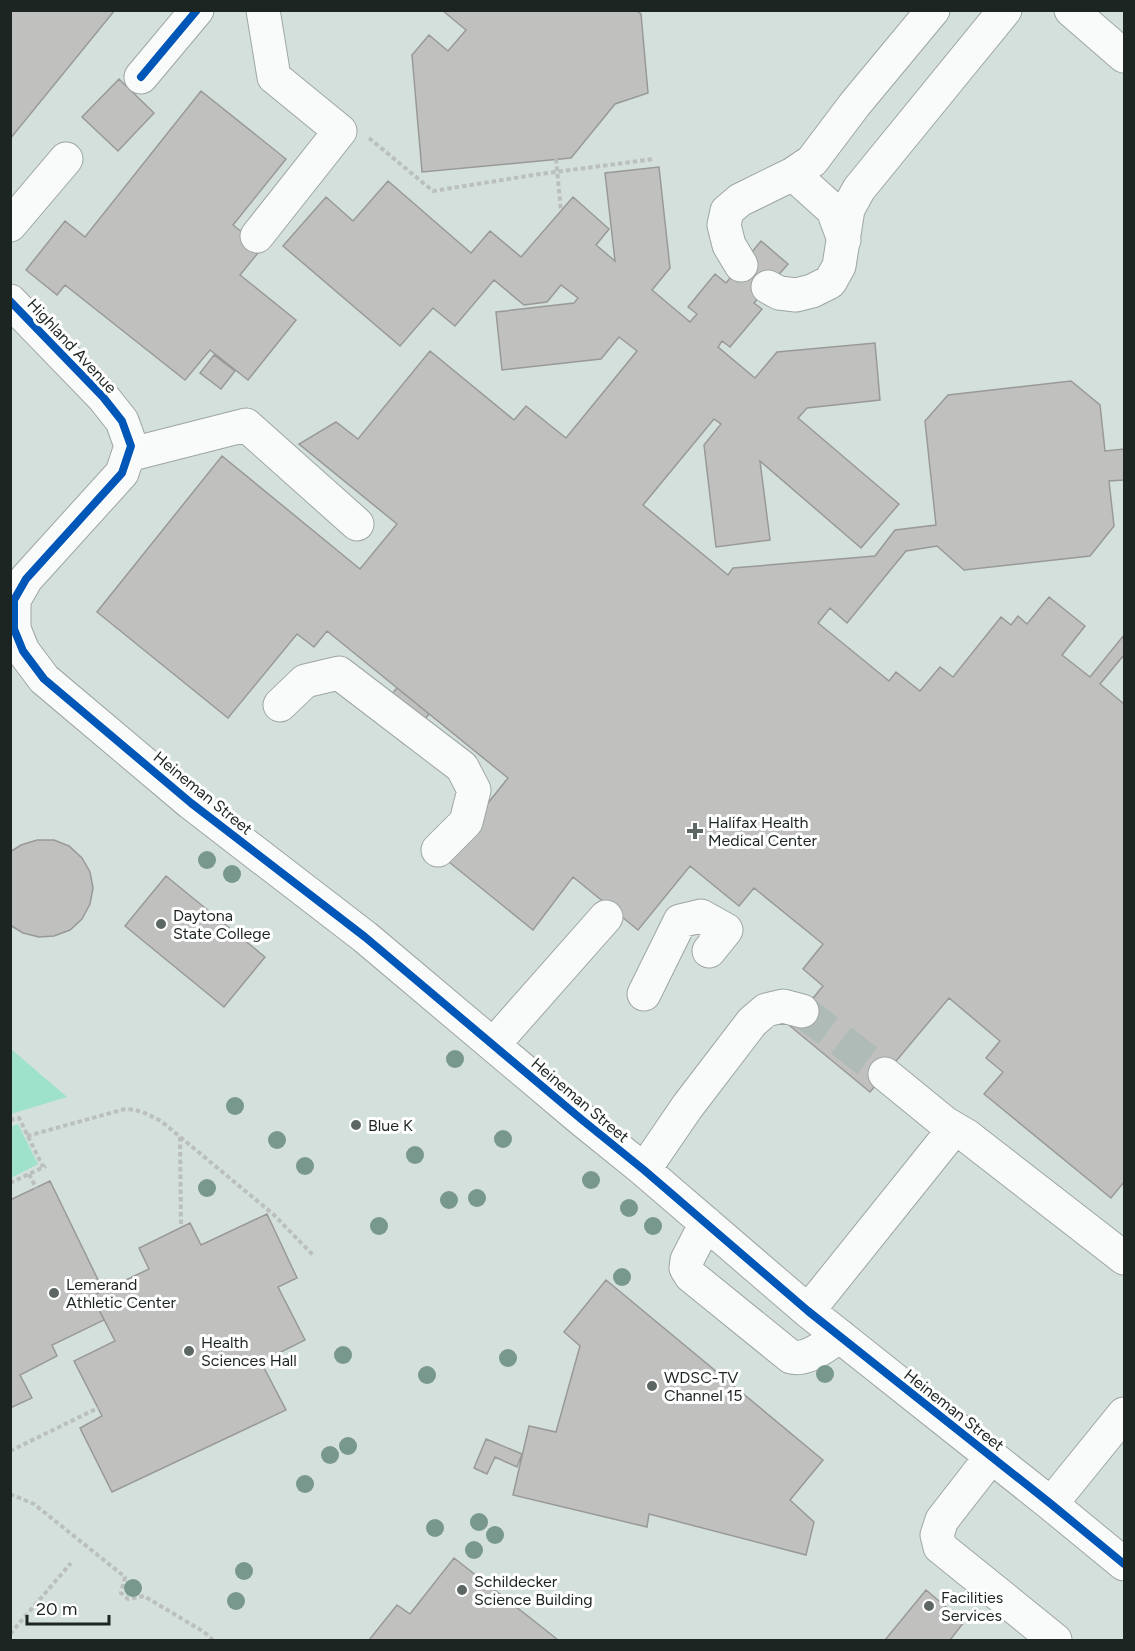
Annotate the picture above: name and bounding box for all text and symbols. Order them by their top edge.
street label: Highland Avenue [23,295,121,397]
street label: Heineman Street [150,747,256,839]
place label: Halifax Health Medical Center [708,813,818,850]
marker: Halifax Health Medical Center [686,822,704,840]
place label: Daytona State College [173,906,271,943]
marker: Daytona State College [154,917,168,931]
street label: Heineman Street [527,1054,633,1146]
place label: Blue K [368,1116,413,1135]
marker: Blue K [349,1118,363,1132]
place label: Lemerand Athletic Center [66,1275,176,1312]
marker: Lemerand Athletic Center [47,1286,61,1300]
place label: Health Sciences Hall [201,1333,297,1370]
marker: Health Sciences Hall [182,1344,196,1358]
street label: Heineman Street [900,1365,1008,1455]
place label: WDSC-TV Channel 15 [664,1368,743,1405]
marker: WDSC-TV Channel 15 [645,1379,659,1393]
place label: Schildecker Science Building [474,1572,593,1609]
marker: Schildecker Science Building [455,1583,469,1597]
scale bar [27,1588,110,1626]
place label: Facilities Services [941,1588,1003,1625]
text: 20 m [36,1598,77,1620]
marker: Facilities Services [922,1599,936,1613]

